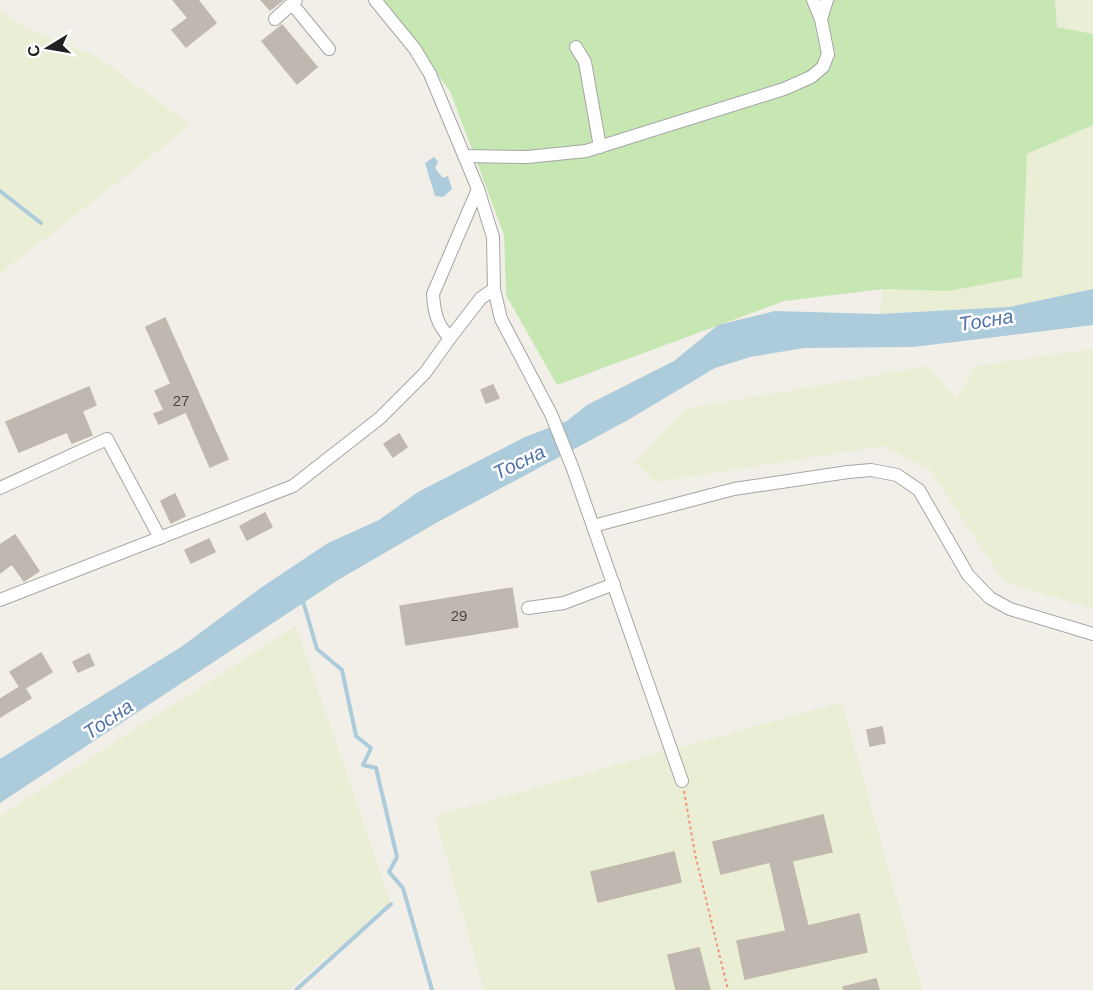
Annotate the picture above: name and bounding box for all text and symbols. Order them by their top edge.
north arrow [18,18,78,78]
text: С [24,43,43,58]
water label: Тосна [957,305,1015,335]
house number: 27 [173,392,189,409]
water label: Тосна [490,440,548,484]
house number: 29 [451,607,467,624]
water label: Тосна [79,695,137,743]

